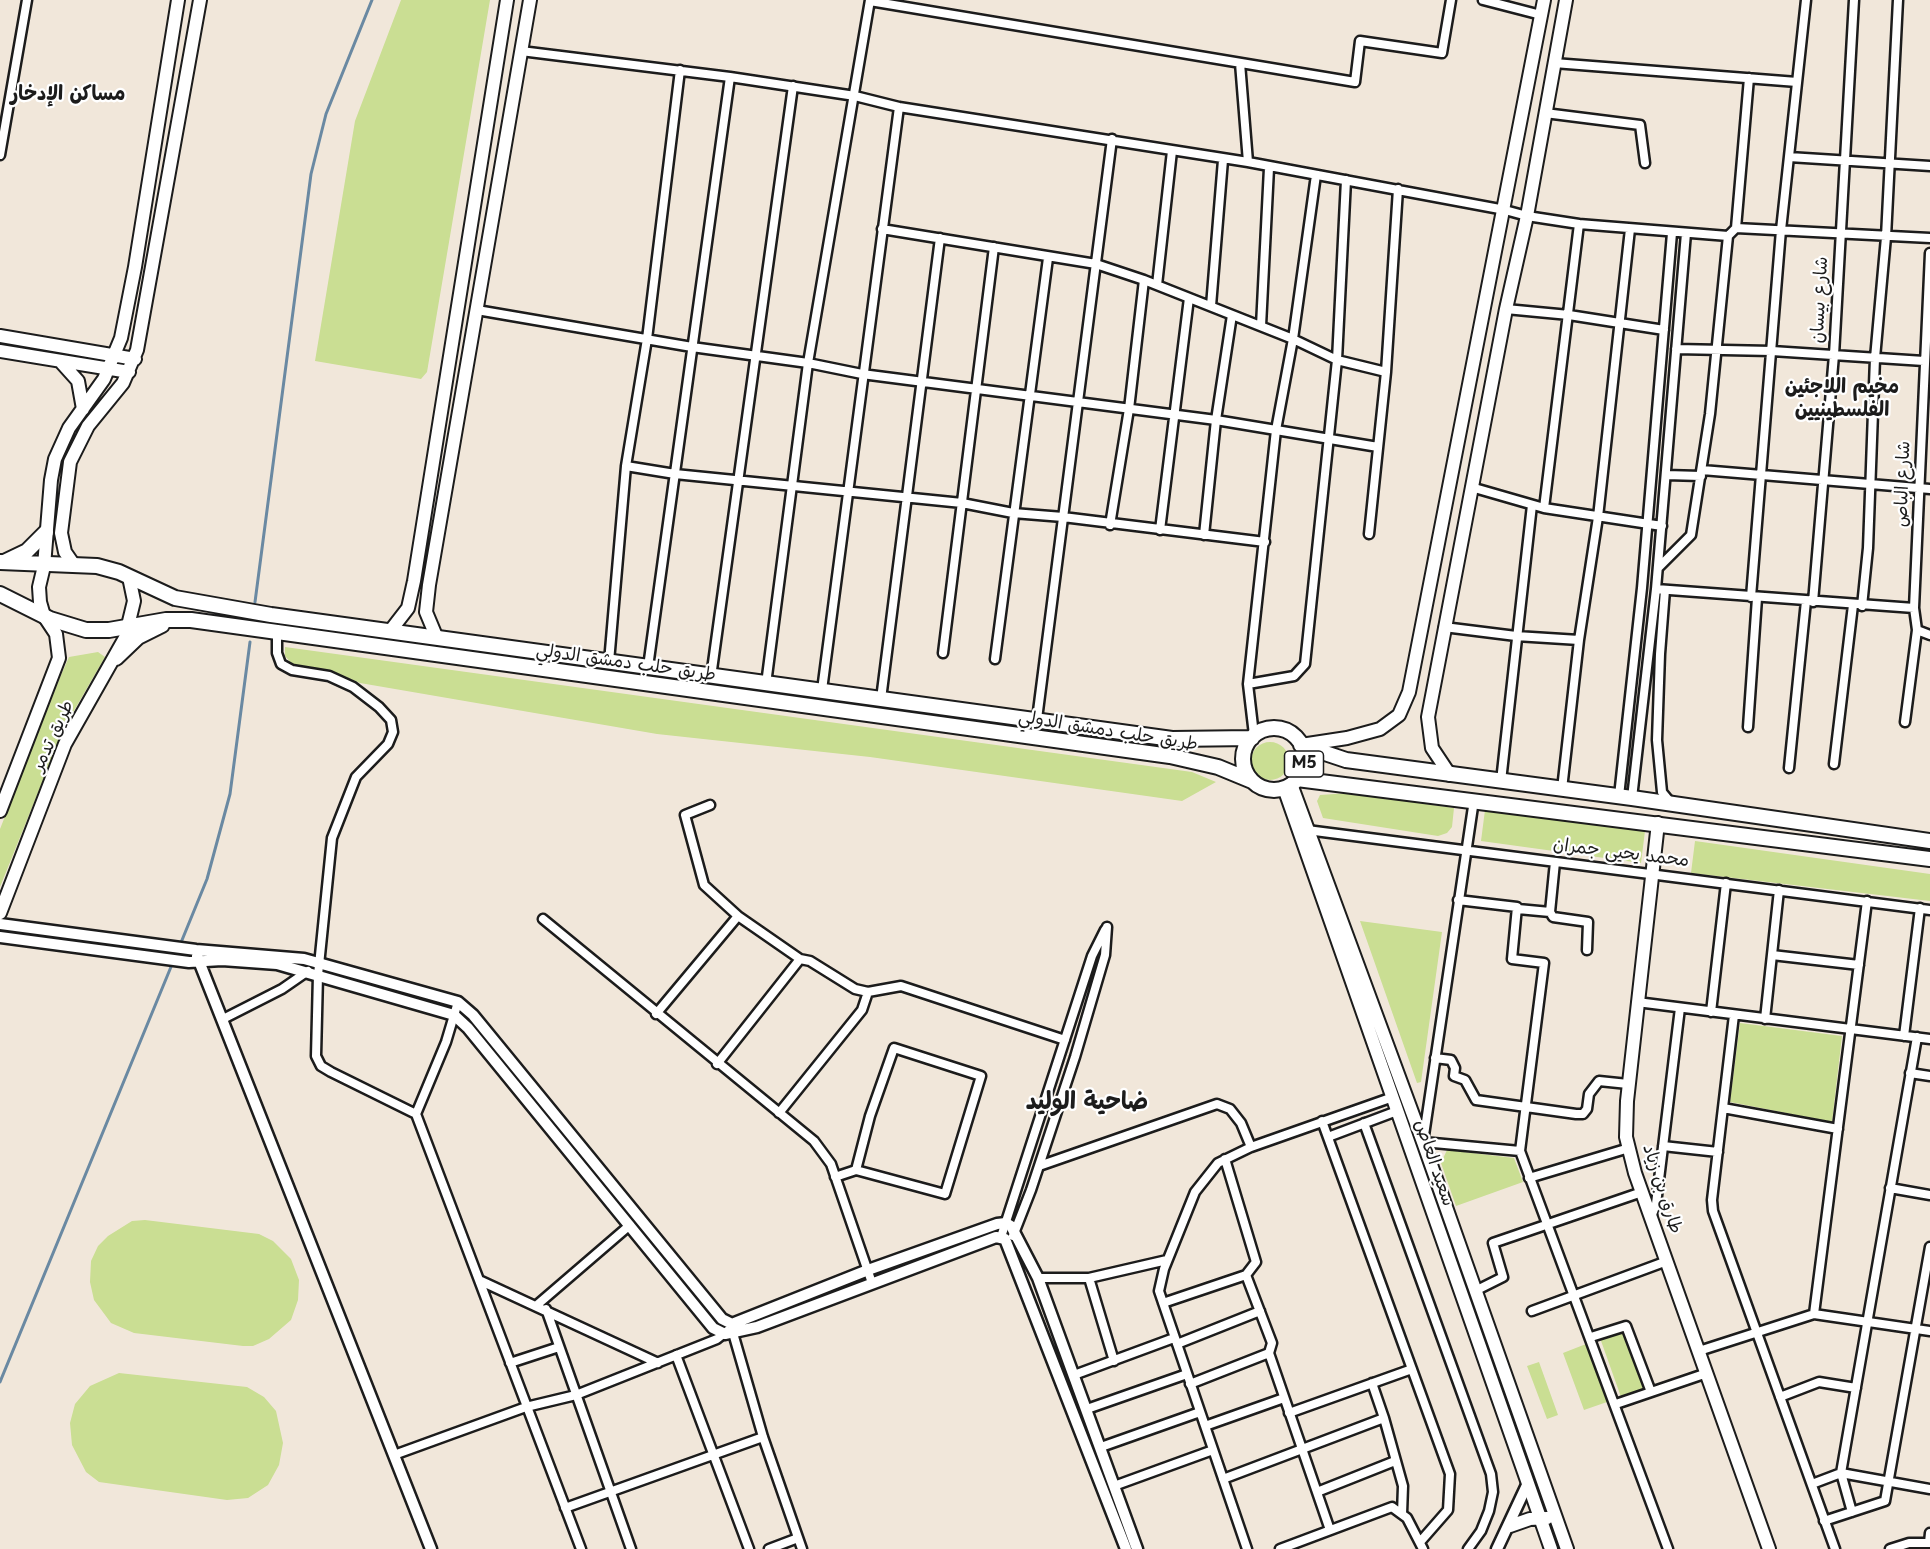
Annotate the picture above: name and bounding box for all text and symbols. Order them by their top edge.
district label: مساكن الإدخار [11,82,125,106]
street label: شارع بيسان [1807,256,1833,344]
district label: مخيم اللاجئين الفلسطينيين [1785,375,1899,422]
street label: شارع الباص [1891,441,1915,527]
street label: طريق حلب دمشق الدولي [535,640,717,686]
street label: طريق تدمر [27,697,79,775]
street label: طريق حلب دمشق الدولي [1017,706,1199,756]
road number: M5 [1284,751,1324,777]
street label: محمد يحيى جمران [1552,834,1690,872]
district label: ضاحية الوليد [1026,1088,1148,1116]
street label: سعيد العاص [1409,1117,1459,1209]
street label: طارق بن زياد [1637,1142,1687,1236]

